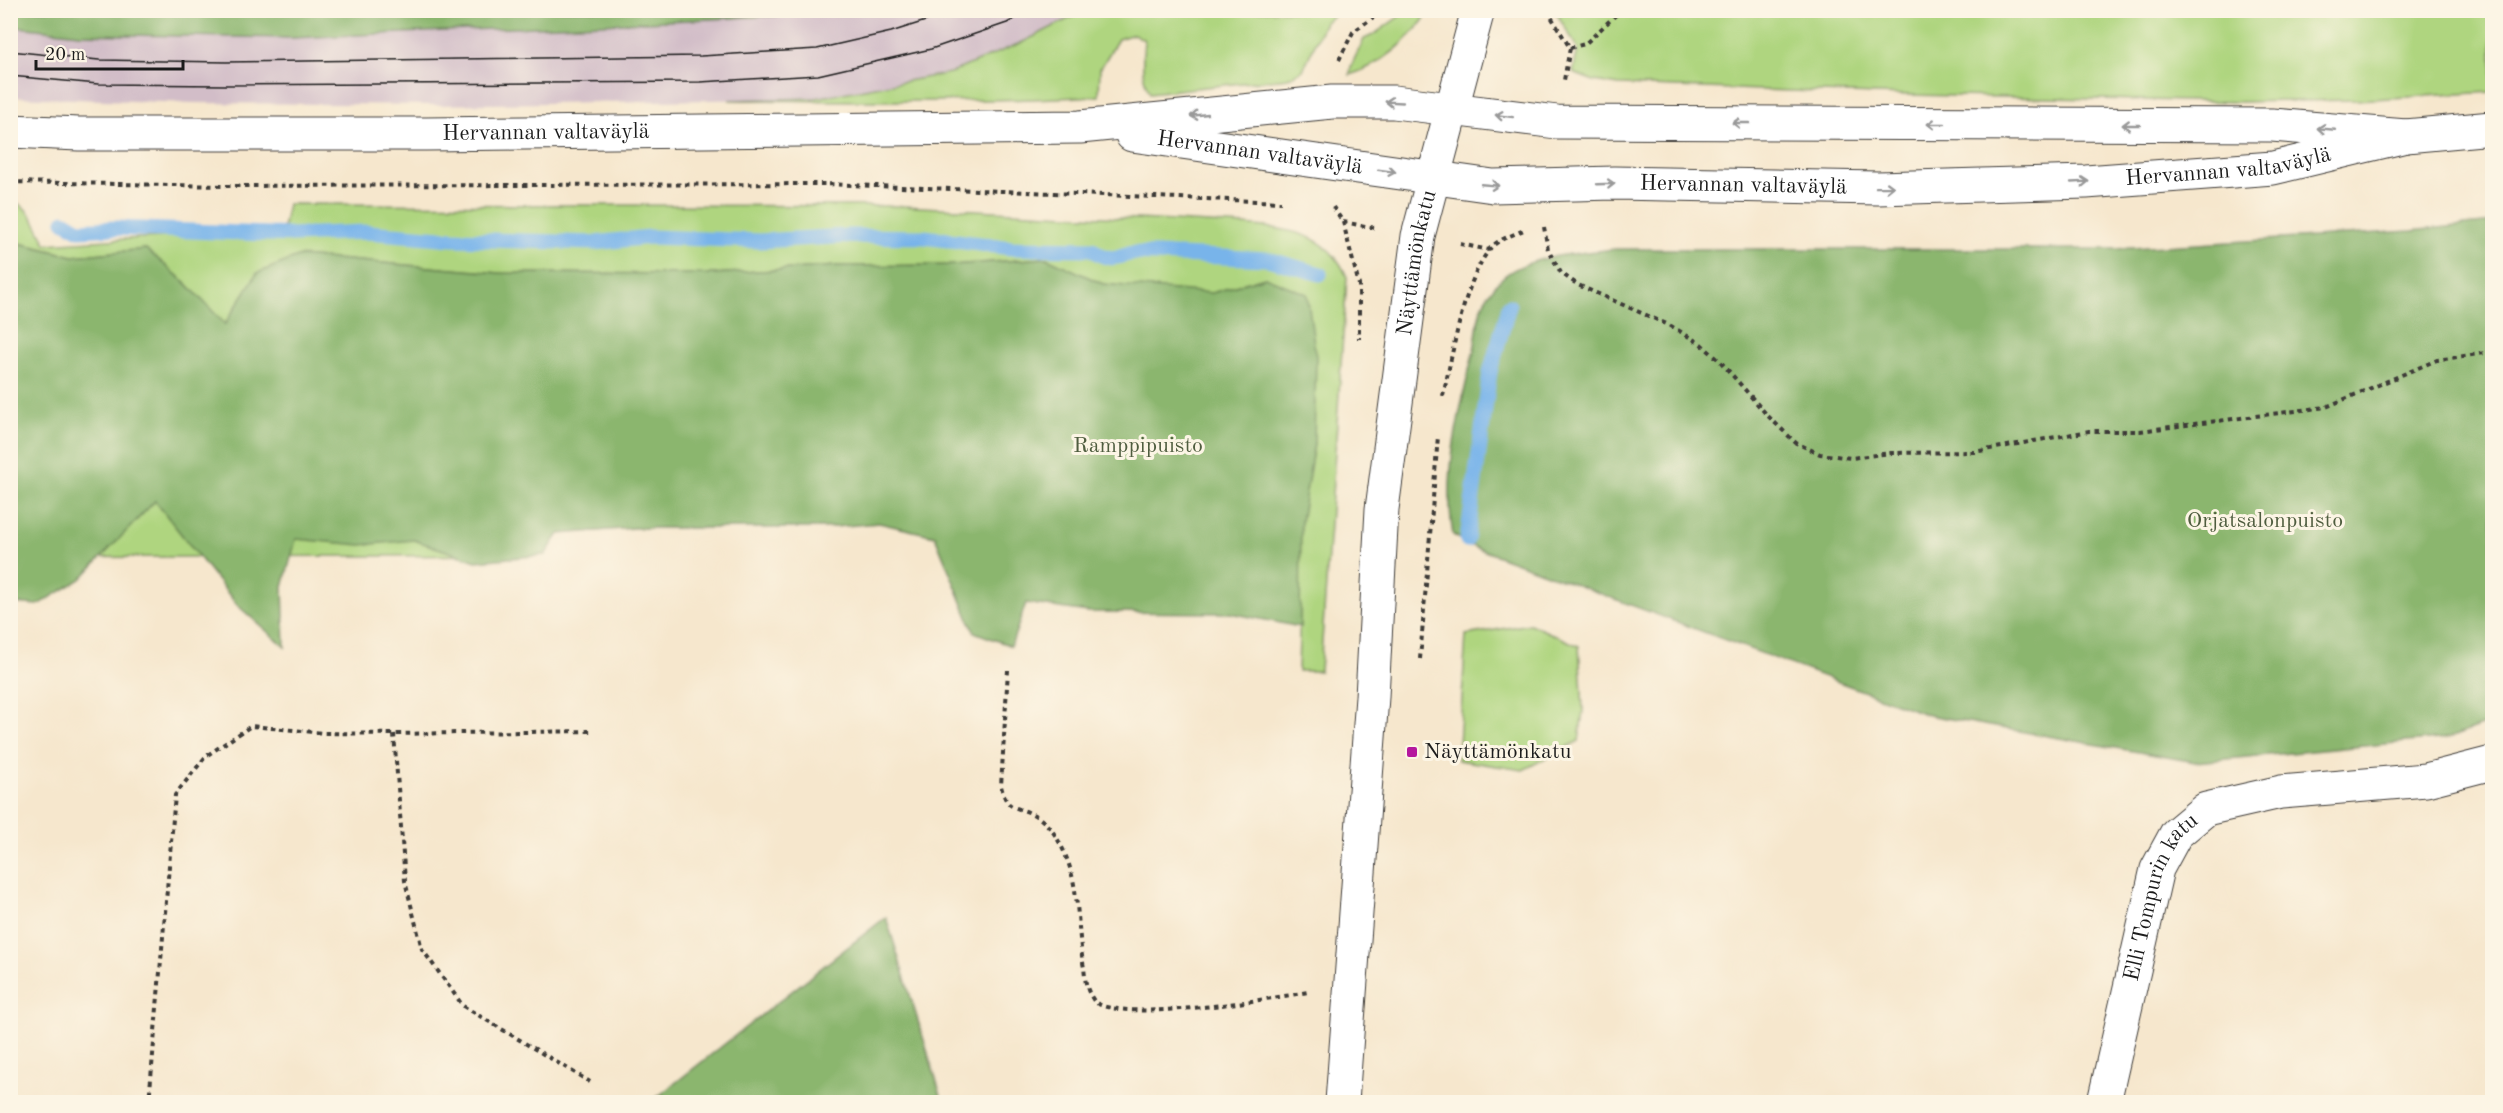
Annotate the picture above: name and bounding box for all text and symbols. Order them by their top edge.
scale bar [36,33,183,71]
text: 20 m [45,46,85,64]
one-way arrow [1384,97,1404,108]
one-way arrow [1190,110,1210,121]
one-way arrow [1495,111,1514,122]
one-way arrow [1732,117,1752,129]
one-way arrow [1927,118,1947,130]
one-way arrow [2122,119,2142,131]
street label: Hervannan valtaväylä [442,121,650,145]
one-way arrow [2317,124,2337,135]
street label: Hervannan valtaväylä [1155,128,1364,178]
street label: Hervannan valtaväylä [2125,143,2333,190]
one-way arrow [1377,166,1397,177]
street label: Hervannan valtaväylä [1639,172,1847,198]
one-way arrow [2070,177,2090,188]
one-way arrow [1596,178,1616,189]
one-way arrow [1480,180,1500,191]
one-way arrow [1875,182,1895,193]
street label: Näyttämönkatu [1394,187,1441,337]
park label: Ramppipuisto [1073,435,1203,457]
park label: Orjatsalonpuisto [2187,510,2343,532]
place label: Näyttämönkatu [1424,741,1572,763]
marker: Näyttämönkatu [1405,745,1419,759]
street label: Elli Tompurin katu [2121,809,2203,983]

